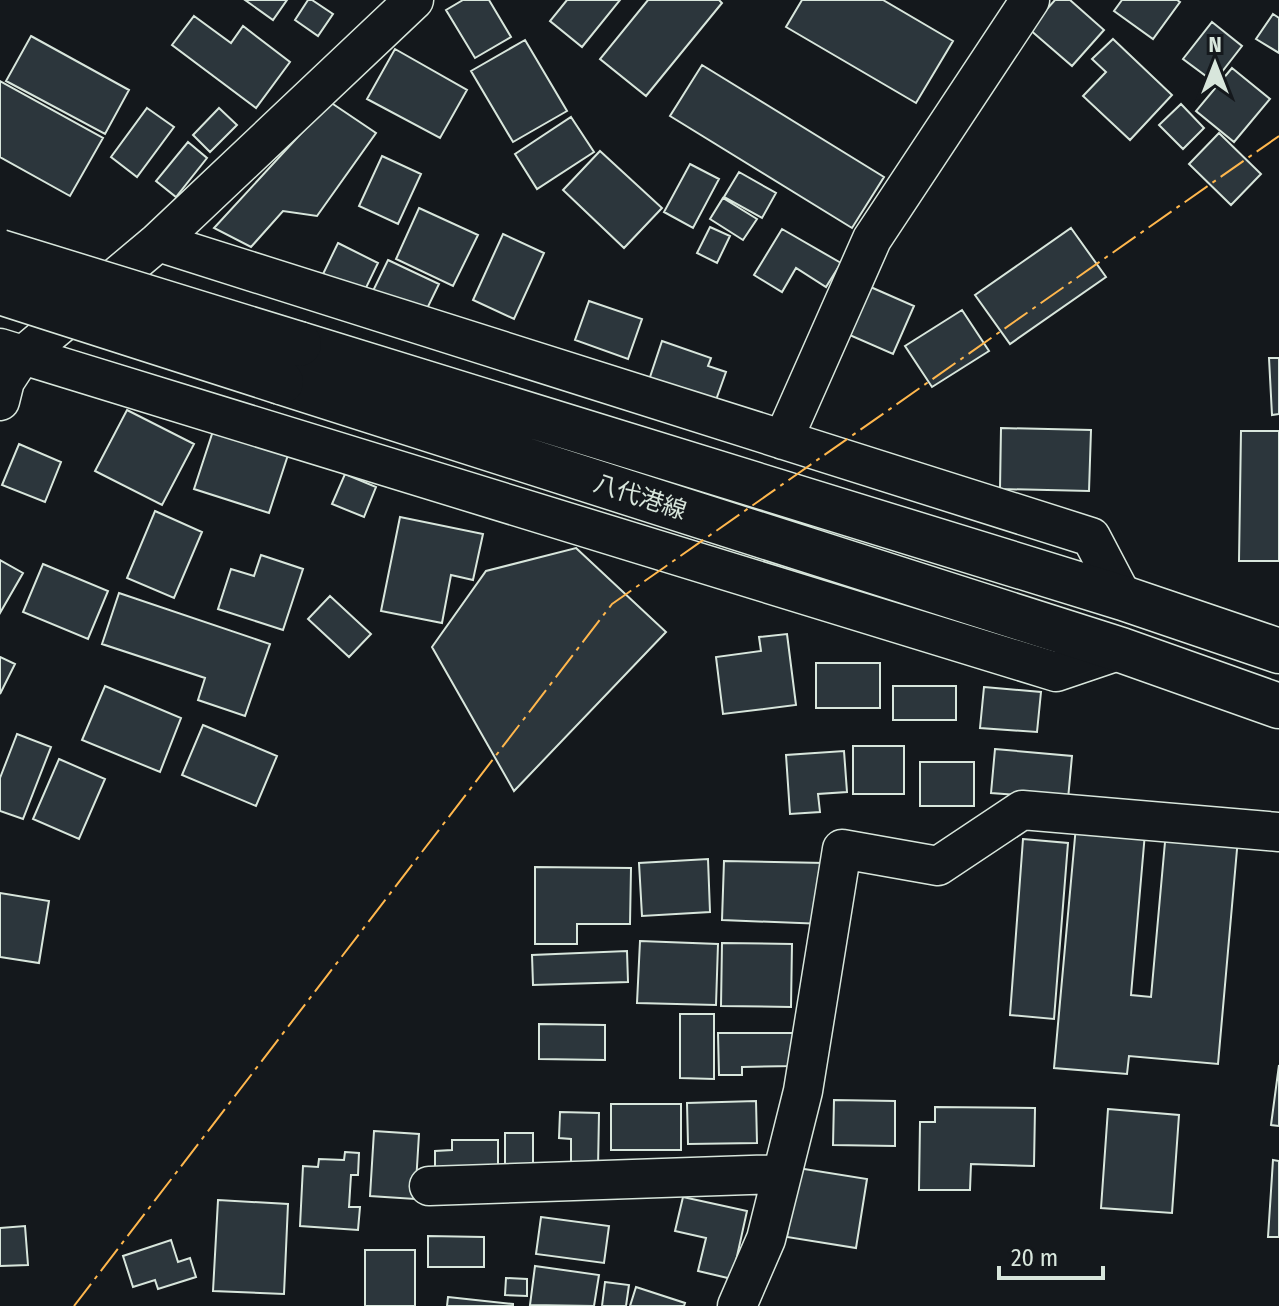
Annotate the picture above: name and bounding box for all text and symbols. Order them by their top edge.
north arrow [1175,24,1255,104]
text: N [1208,31,1222,58]
street label: 八代港線 [590,469,690,525]
scale bar [999,1230,1103,1280]
text: 20 m [1011,1244,1058,1272]

